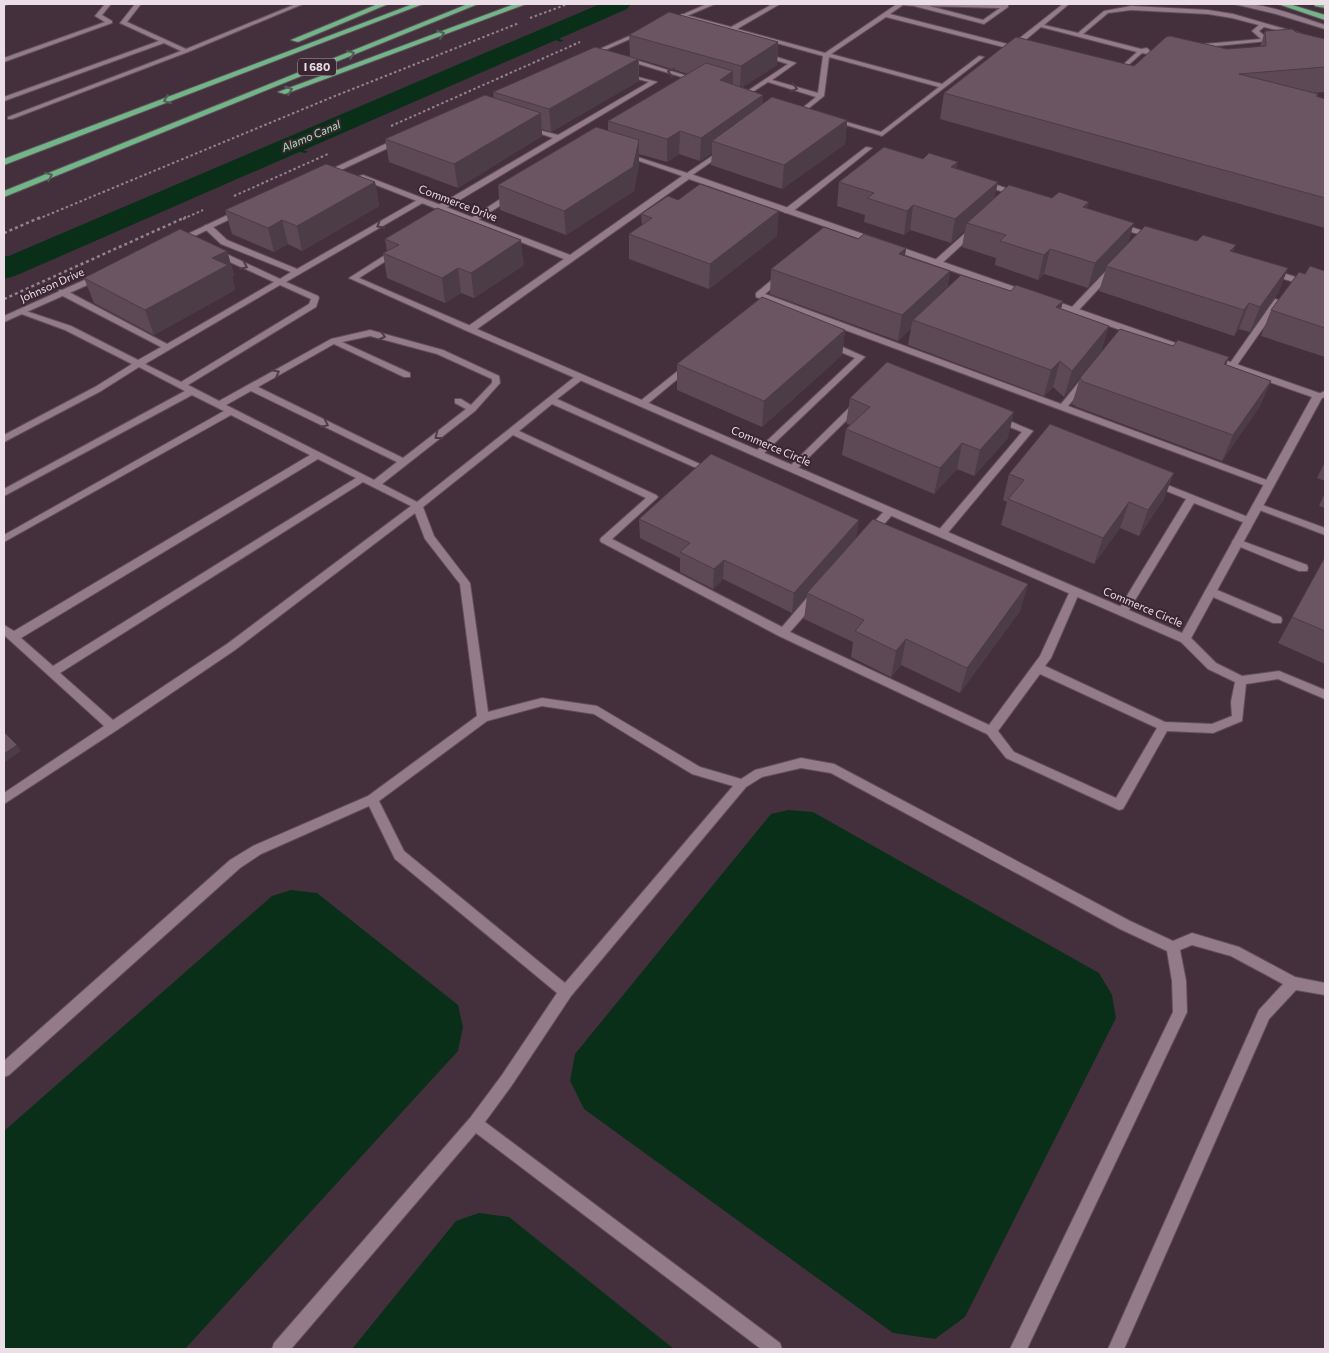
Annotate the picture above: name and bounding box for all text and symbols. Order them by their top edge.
one-way arrow [436,30,445,40]
one-way arrow [346,49,355,60]
road number: I 680 [298,58,336,76]
one-way arrow [667,68,675,78]
one-way arrow [790,82,798,92]
one-way arrow [284,86,292,96]
one-way arrow [163,94,172,104]
water label: Alamo Canal [279,117,342,154]
one-way arrow [44,171,53,182]
street label: Commerce Drive [417,182,500,224]
one-way arrow [376,219,385,229]
one-way arrow [239,259,248,270]
street label: Johnson Drive [18,265,87,305]
one-way arrow [378,330,386,341]
one-way arrow [271,369,280,379]
one-way arrow [320,418,329,428]
street label: Commerce Circle [729,423,813,468]
one-way arrow [435,430,444,438]
street label: Commerce Circle [1101,584,1185,629]

